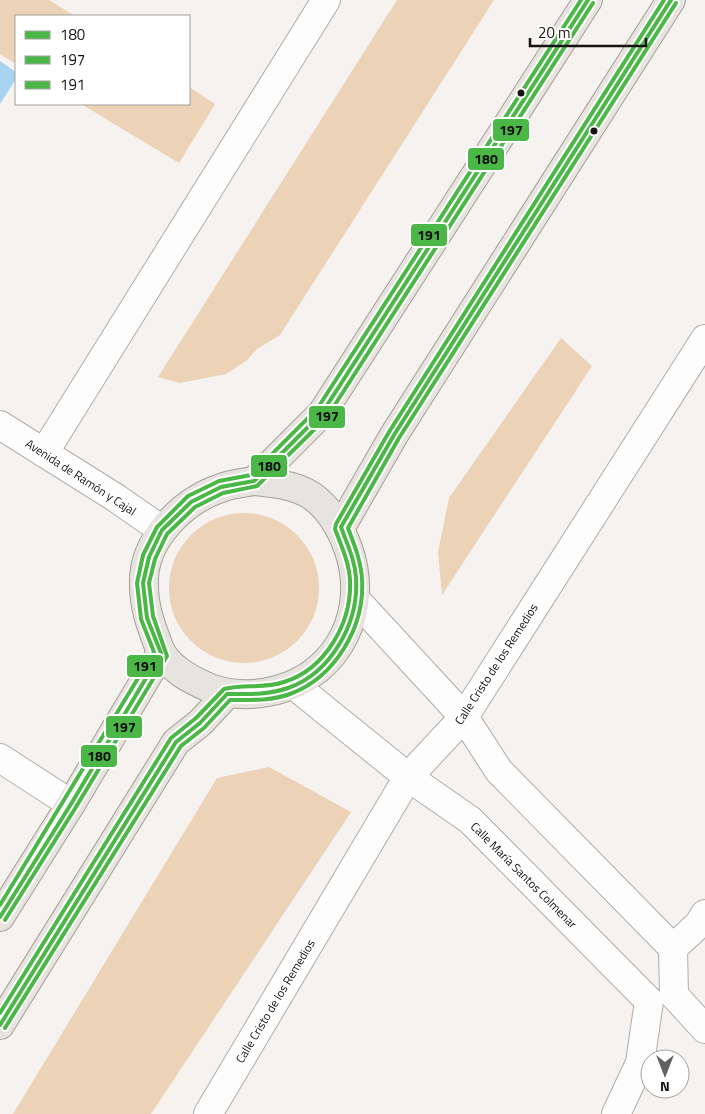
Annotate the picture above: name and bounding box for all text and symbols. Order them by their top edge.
legend [15,15,190,105]
scale bar [530,15,646,47]
text: 20 m [538,21,571,44]
text: 180 [60,23,85,46]
text: 197 [60,48,85,71]
text: 191 [60,73,85,96]
unlabelled marker [516,88,526,98]
line badge: 197 [492,118,530,142]
text: 197 [499,119,523,140]
unlabelled marker [589,126,599,136]
line badge: 180 [467,147,505,171]
text: 180 [474,148,498,169]
line badge: 191 [410,223,448,247]
text: 191 [417,224,441,245]
line badge: 197 [308,405,346,429]
text: 197 [315,405,339,426]
street label: Avenida de Ramón y Cajal [22,434,140,520]
line badge: 180 [250,454,288,478]
text: 180 [257,455,281,476]
street label: Calle Cristo de los Remedios [449,599,543,729]
line badge: 191 [126,654,164,678]
text: 191 [133,655,157,676]
line badge: 197 [105,715,143,739]
text: 197 [112,716,136,737]
line badge: 180 [80,744,118,768]
text: 180 [87,745,111,766]
street label: Calle María Santos Colmenar [466,817,582,933]
street label: Calle Cristo de los Remedios [230,935,320,1067]
north arrow [640,1049,690,1099]
text: N [660,1077,670,1098]

